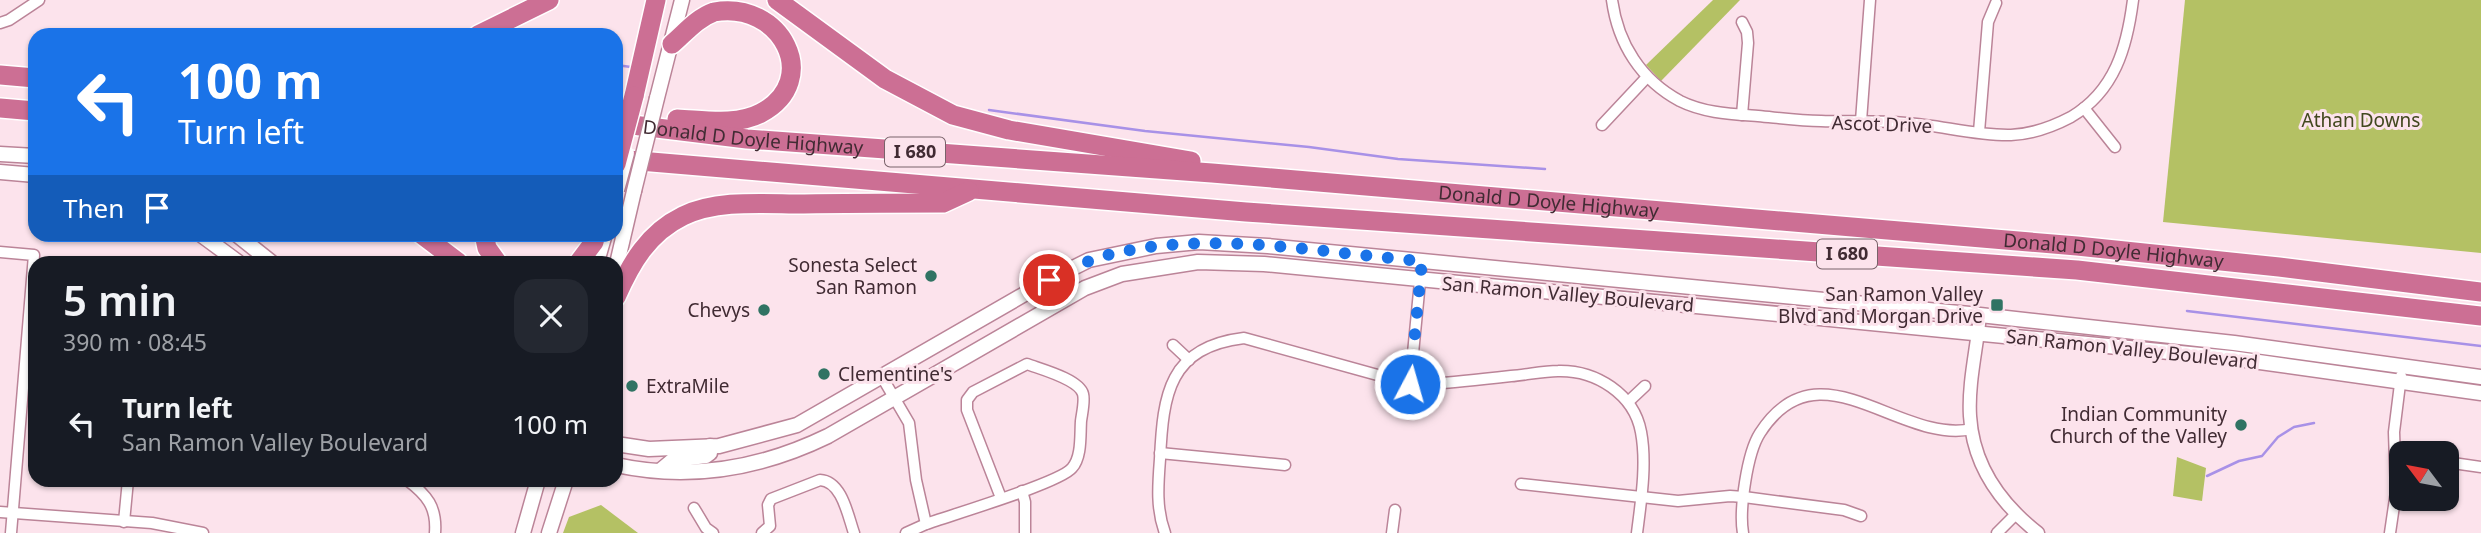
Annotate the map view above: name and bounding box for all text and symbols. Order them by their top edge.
text: 100 m [178,47,323,113]
icon: left [63,56,154,147]
park label: Athan Downs [2302,107,2420,133]
street label: Ascot Drive [1831,109,1933,139]
text: Turn left [178,110,304,153]
street label: Donald D Doyle Highway [642,113,865,160]
road number: I 680 [885,138,945,167]
street label: Donald D Doyle Highway [1437,179,1660,224]
icon: arrive [138,189,176,227]
text: Then [63,190,124,226]
street label: Donald D Doyle Highway [2002,227,2225,274]
road number: I 680 [1817,240,1877,268]
pin [1019,250,1079,310]
place label: Sonesta Select San Ramon [788,252,917,300]
icon: arrive [1030,261,1068,299]
marker: Sonesta Select San Ramon [923,268,939,284]
street label: San Ramon Valley Boulevard [1441,270,1695,318]
text: 5 min [63,271,177,328]
button: close [514,279,588,353]
place label: San Ramon Valley Blvd and Morgan Drive [1778,281,1983,329]
place label: Chevys [687,297,750,323]
marker: San Ramon Valley Blvd and Morgan Drive [1989,297,2005,313]
marker: Chevys [756,302,772,318]
street label: San Ramon Valley Boulevard [2005,323,2259,375]
text: 390 m · 08:45 [63,326,207,358]
position arrow [1373,347,1447,421]
place label: Clementine's [838,361,953,387]
marker: Clementine's [816,366,832,382]
place label: ExtraMile [646,373,729,399]
marker: ExtraMile [624,378,640,394]
text: Turn left [122,390,233,426]
place label: Indian Community Church of the Valley [2050,401,2227,449]
icon: left [63,405,101,443]
text: 100 m [512,406,588,442]
marker: Indian Community Church of the Valley [2233,417,2249,433]
text: San Ramon Valley Boulevard [122,426,428,458]
north arrow [2389,441,2459,511]
map controls [2389,441,2459,511]

